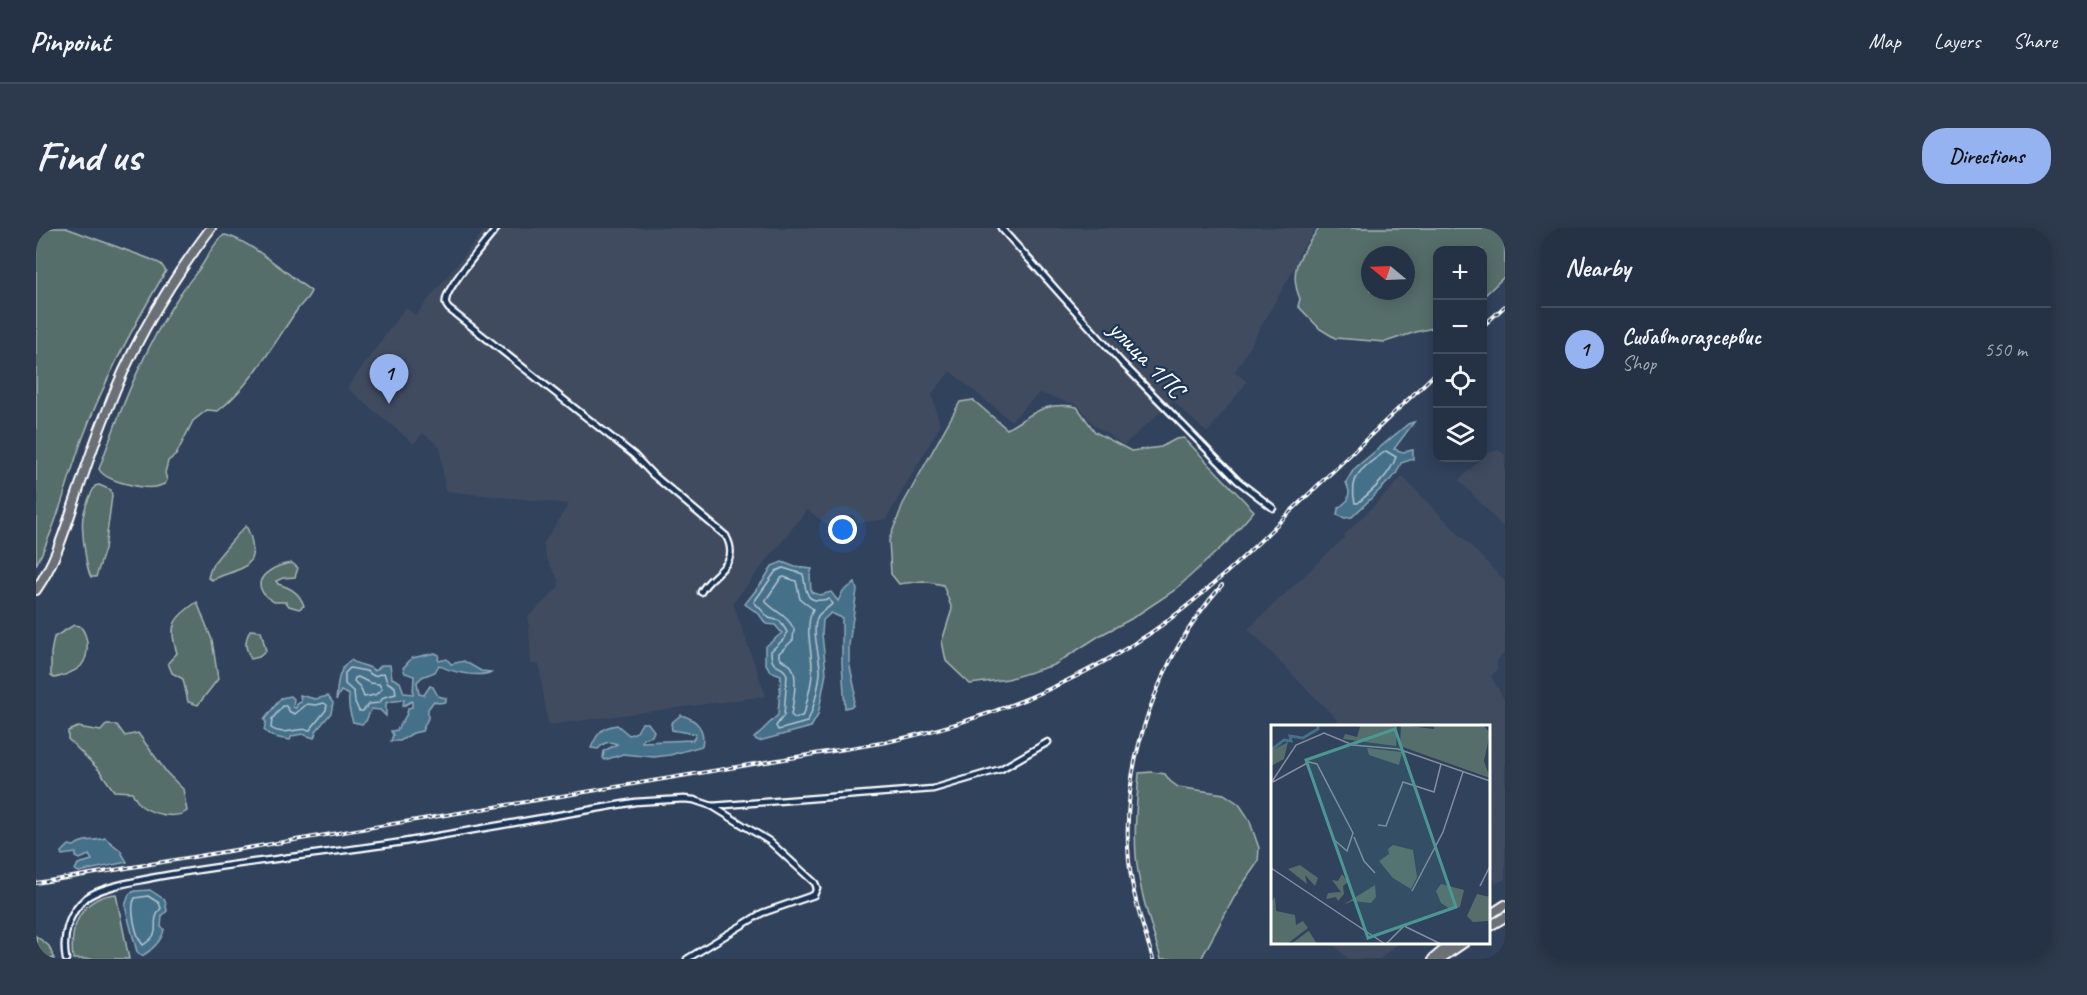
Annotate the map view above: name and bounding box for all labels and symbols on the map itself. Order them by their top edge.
north arrow [1361,246,1415,300]
street label: улица 1ПС [1100,312,1195,408]
pin: 1 [370,354,408,404]
your location [828,515,857,544]
inset map [1271,725,1490,944]

